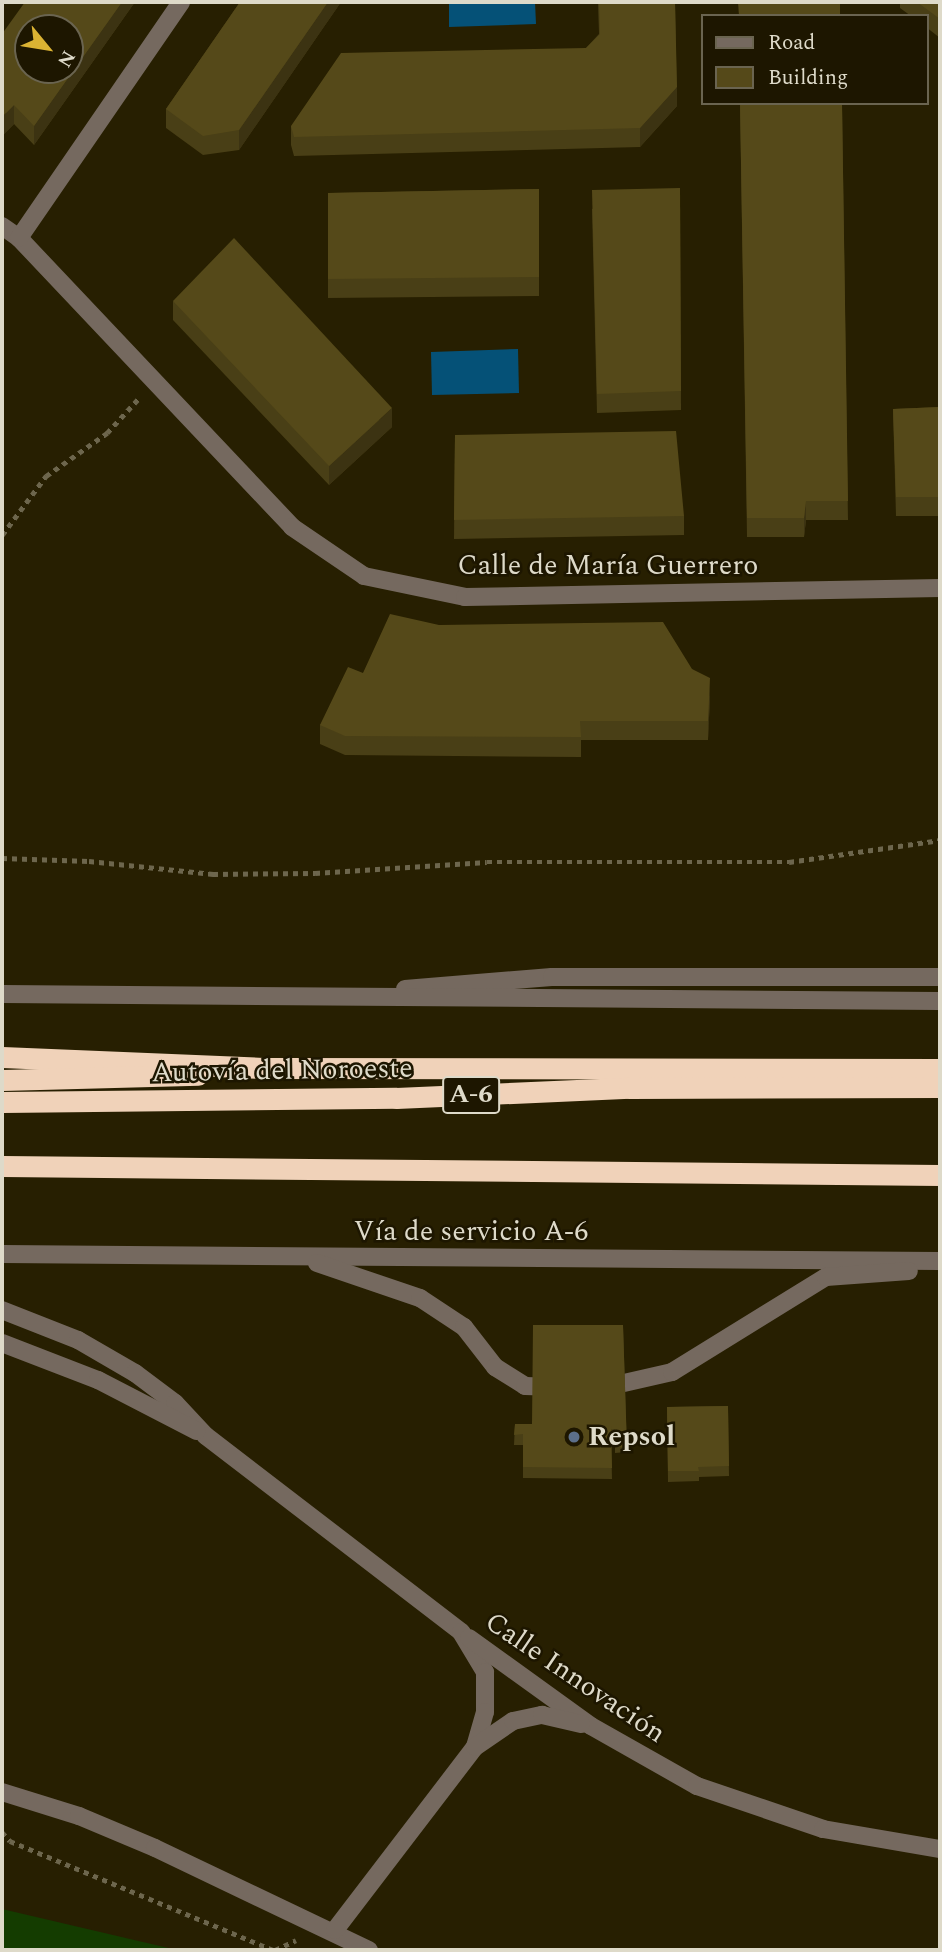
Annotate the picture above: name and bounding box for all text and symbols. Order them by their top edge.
north arrow [14,14,84,84]
legend [701,14,928,105]
text: Road [768,27,815,59]
text: N [49,45,82,73]
text: Building [768,62,848,94]
street label: Calle de María Guerrero [458,549,758,583]
street label: Autovía del Noroeste [151,1052,413,1090]
road number: A-6 [441,1072,501,1118]
street label: Vía de servicio A-6 [354,1215,588,1249]
place label: Repsol [588,1420,675,1454]
marker: Repsol [566,1429,582,1445]
street label: Calle Innovación [478,1605,672,1751]

